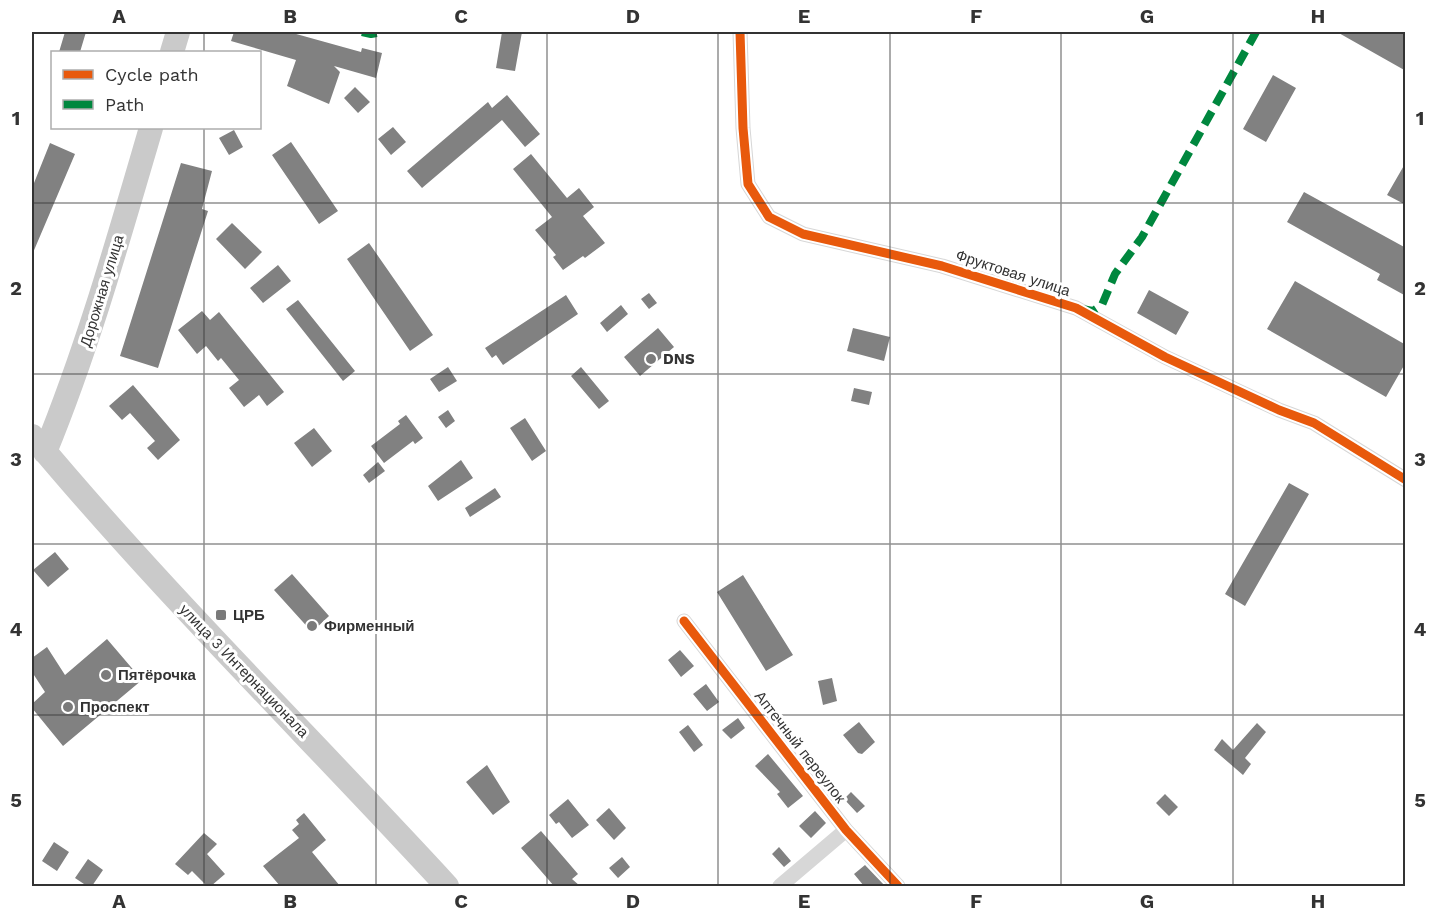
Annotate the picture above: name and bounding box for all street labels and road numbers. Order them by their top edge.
street label: Дорожная улица [76,232,128,349]
street label: Фруктовая улица [953,246,1073,300]
street label: улица 3 Интернационала [176,601,313,742]
street label: Аптечный переулок [751,687,850,807]

